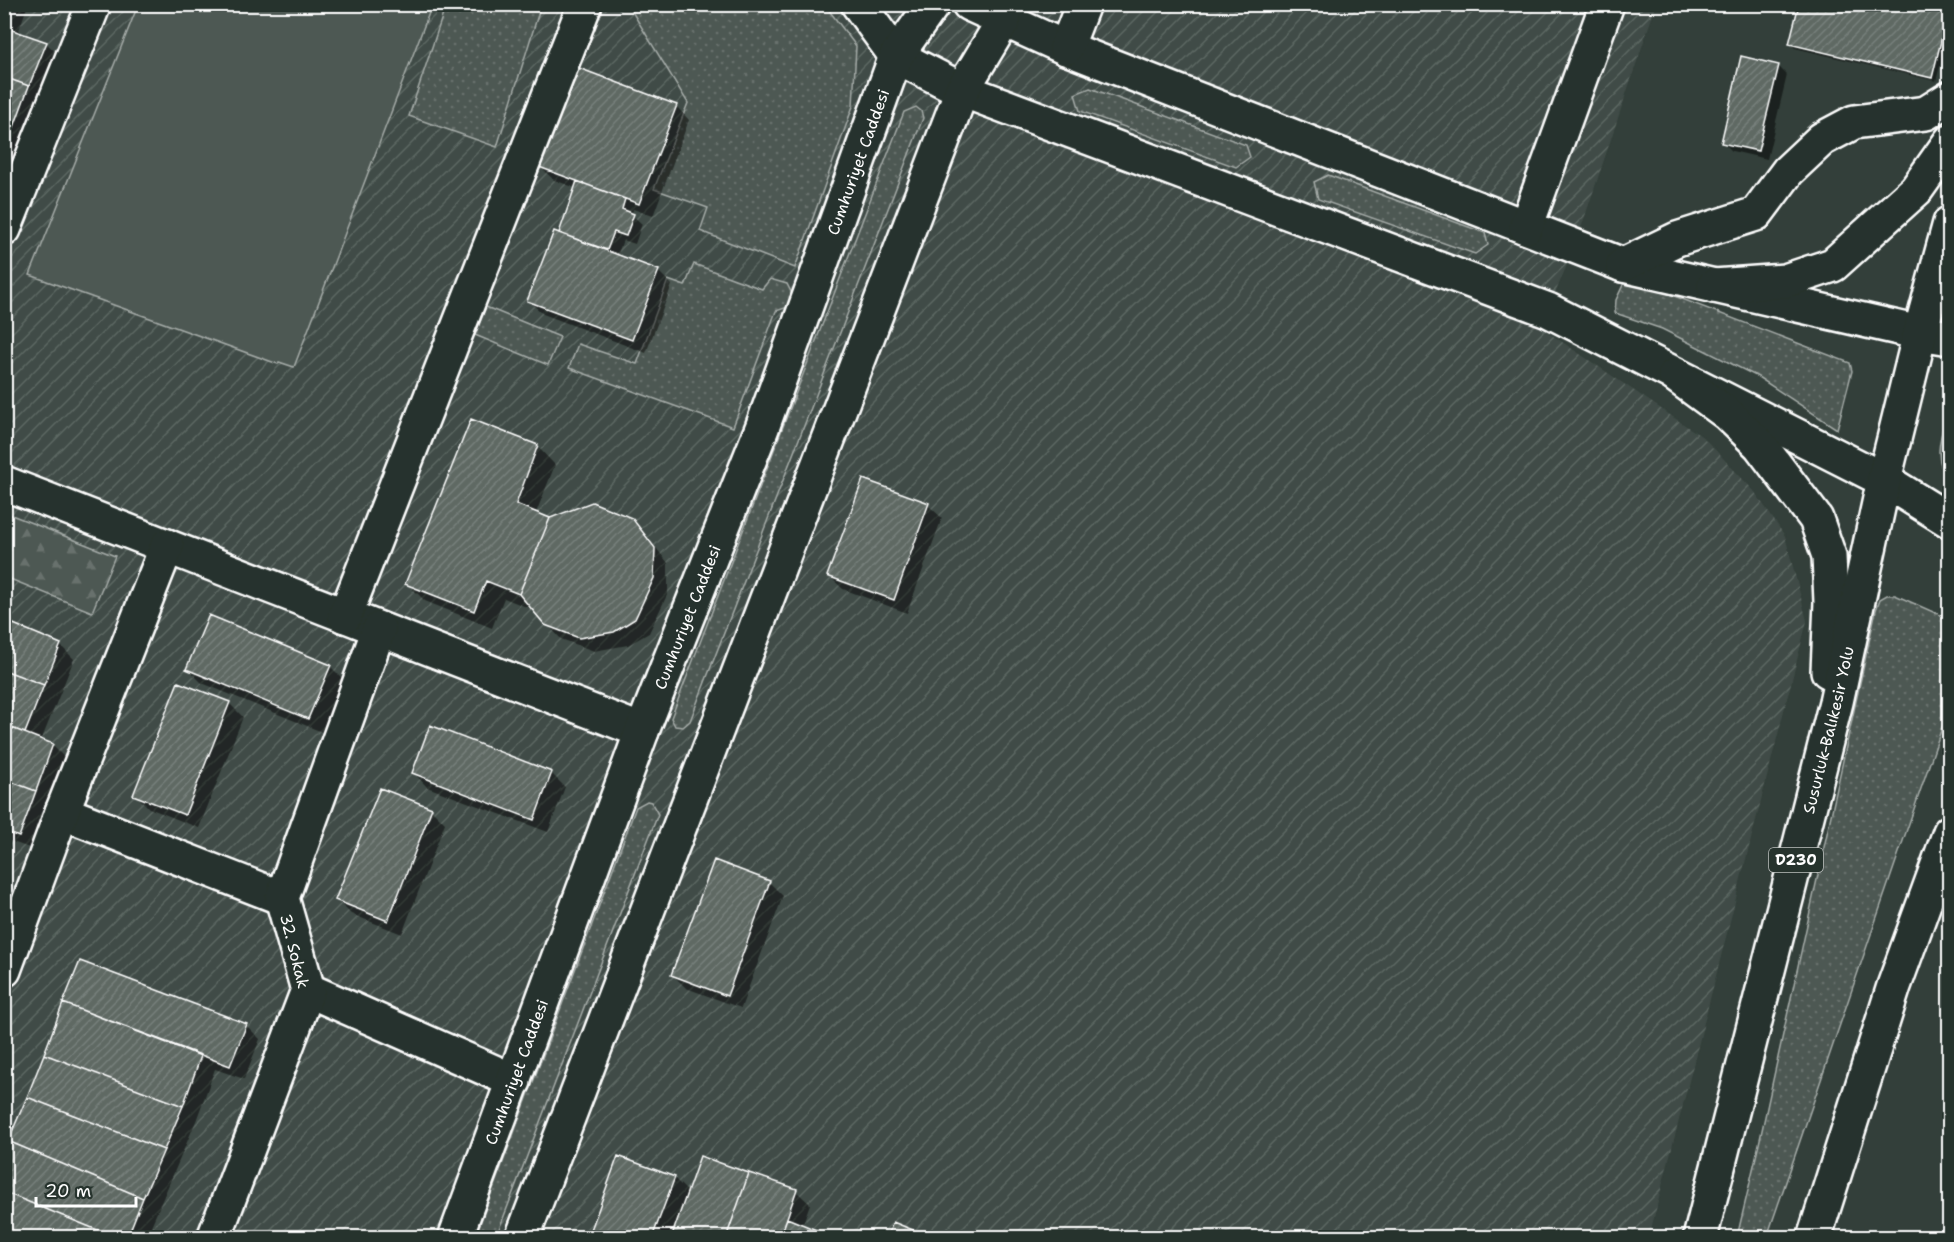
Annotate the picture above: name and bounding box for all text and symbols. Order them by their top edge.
street label: Cumhuriyet Caddesi [822,86,894,238]
street label: Cumhuriyet Caddesi [650,542,726,692]
street label: Susurluk-Balıkesir Yolu [1798,644,1859,816]
road number: D230 [1769,848,1823,872]
street label: 32. Sokak [275,912,314,991]
street label: Cumhuriyet Caddesi [480,996,553,1148]
scale bar [36,1170,136,1208]
text: 20 m [45,1179,91,1203]

